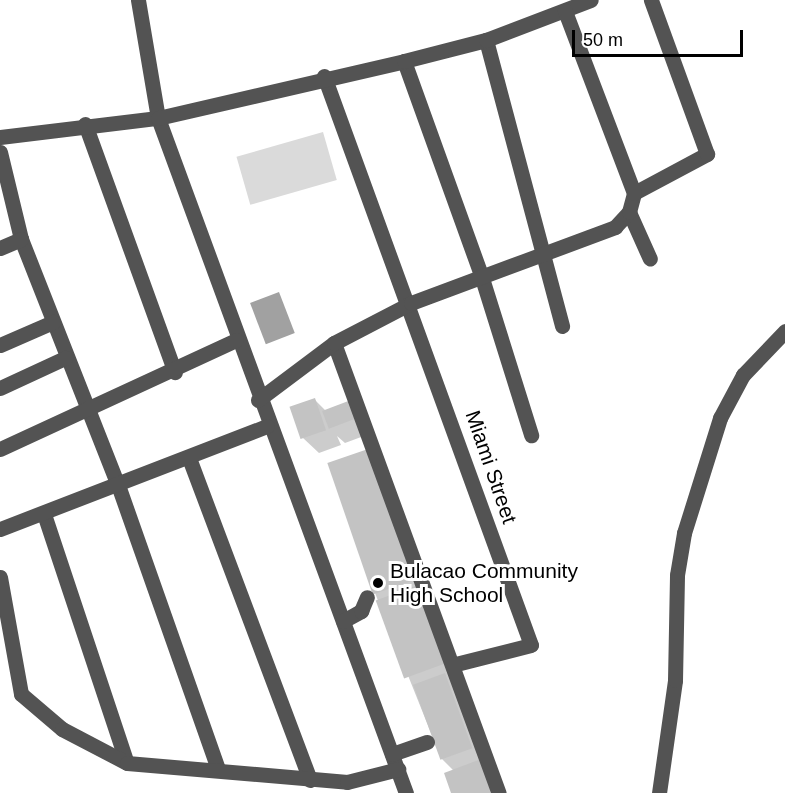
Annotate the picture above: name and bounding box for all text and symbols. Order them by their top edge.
scale bar [575,18,746,56]
text: 50 m [583,30,623,50]
street label: Miami Street [460,407,522,527]
place label: Bulacao Community High School [390,558,578,608]
marker: Bulacao Community High School [371,576,385,590]

